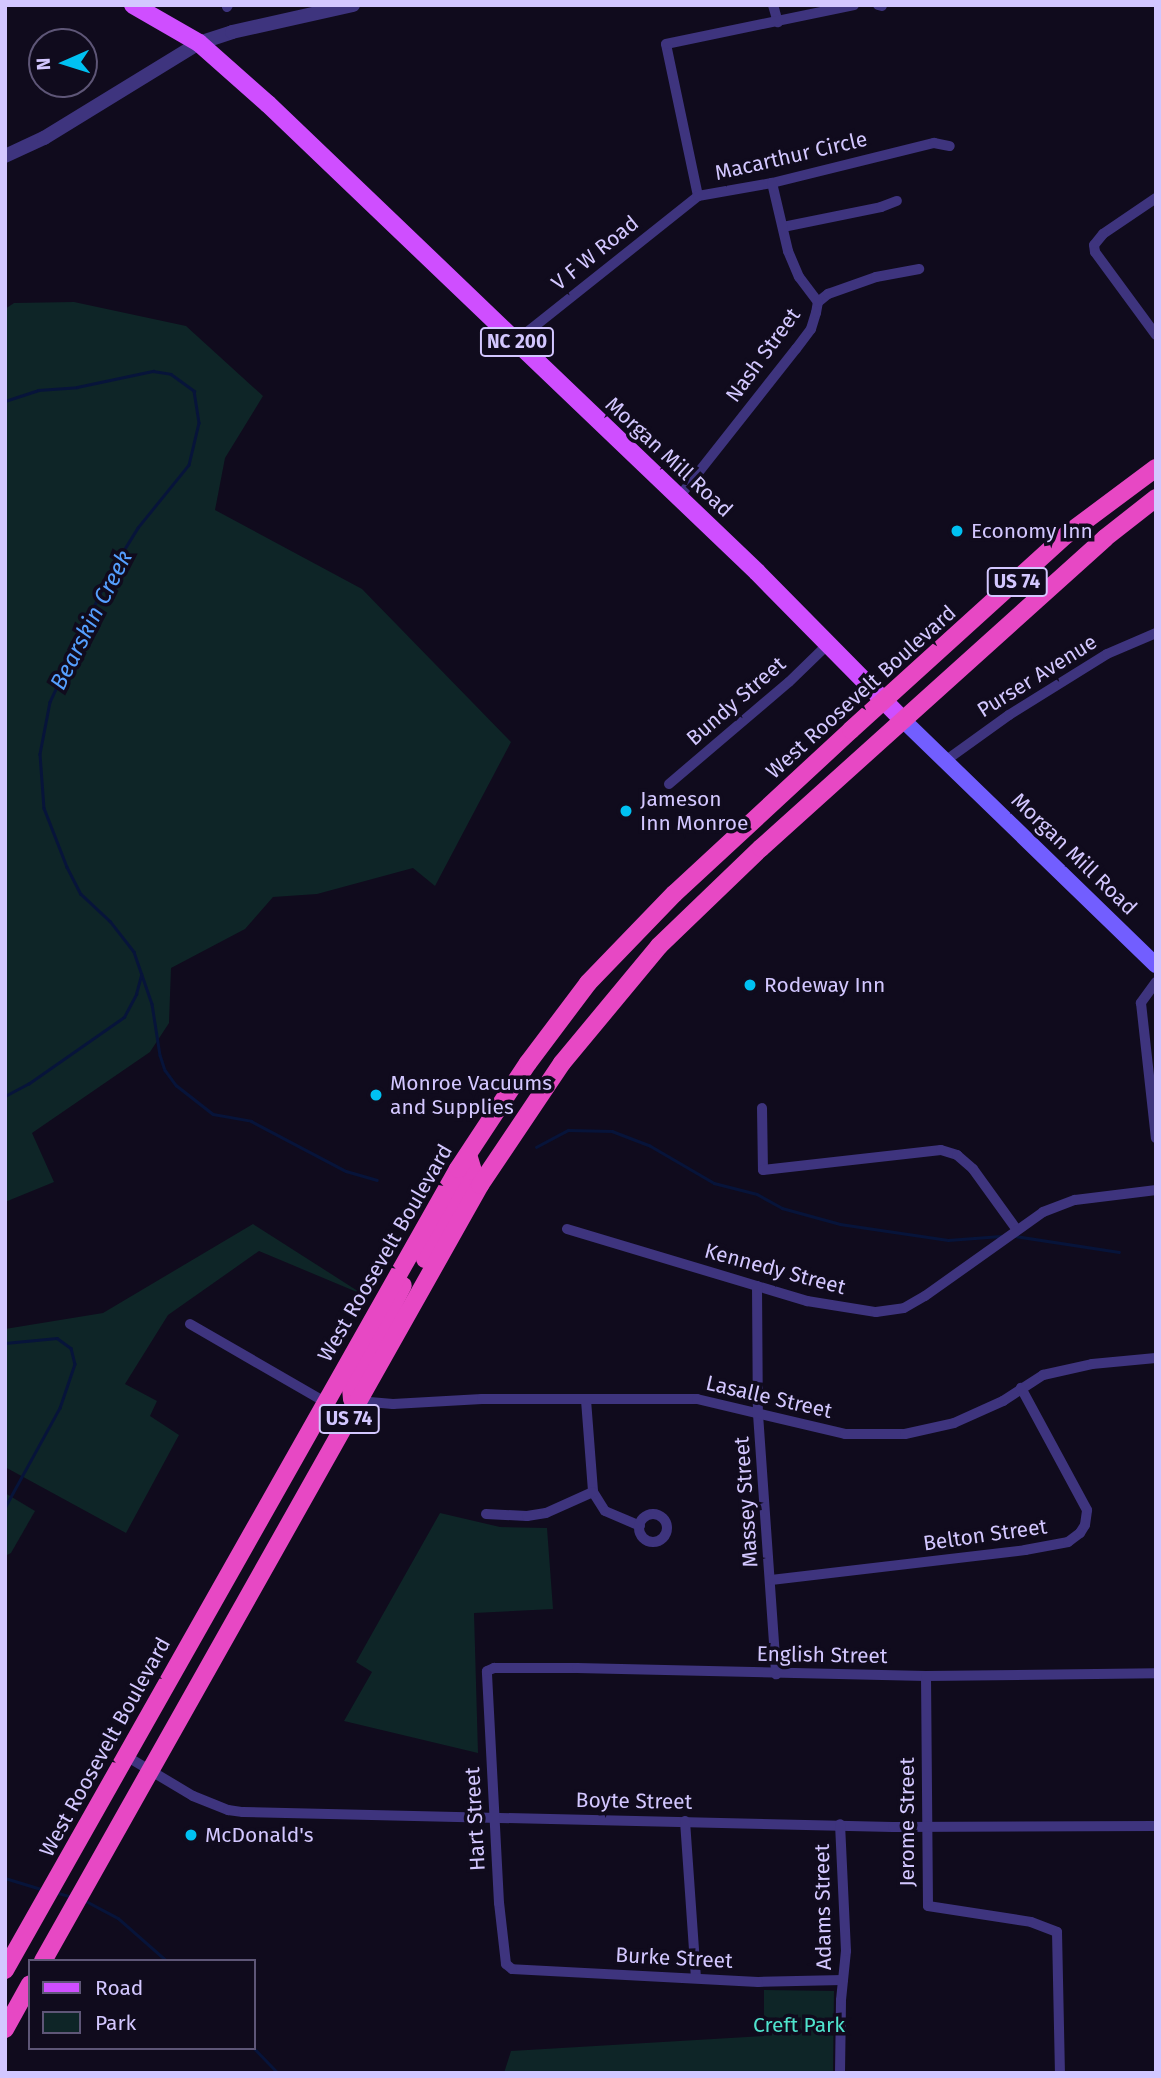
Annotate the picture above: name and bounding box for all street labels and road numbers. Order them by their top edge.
street label: Macarthur Circle [712,126,870,186]
street label: V F W Road [546,210,644,296]
street label: Nash Street [720,303,806,407]
road number: NC 200 [478,326,556,358]
street label: Morgan Mill Road [600,392,738,522]
road number: US 74 [986,566,1048,597]
street label: West Roosevelt Boulevard [761,600,961,784]
street label: Purser Avenue [973,629,1101,723]
street label: Bundy Street [681,651,791,751]
street label: Morgan Mill Road [1006,788,1142,920]
street label: West Roosevelt Boulevard [312,1140,458,1366]
street label: Kennedy Street [702,1238,848,1300]
street label: Lasalle Street [704,1370,834,1424]
road number: US 74 [318,1404,380,1434]
street label: Massey Street [729,1436,763,1568]
street label: Belton Street [921,1514,1049,1556]
street label: West Roosevelt Boulevard [34,1633,176,1861]
street label: English Street [756,1641,888,1669]
street label: Jerome Street [894,1757,920,1887]
street label: Hart Street [460,1766,490,1872]
street label: Boyte Street [576,1787,692,1815]
street label: Adams Street [809,1844,837,1970]
street label: Burke Street [615,1942,733,1974]

